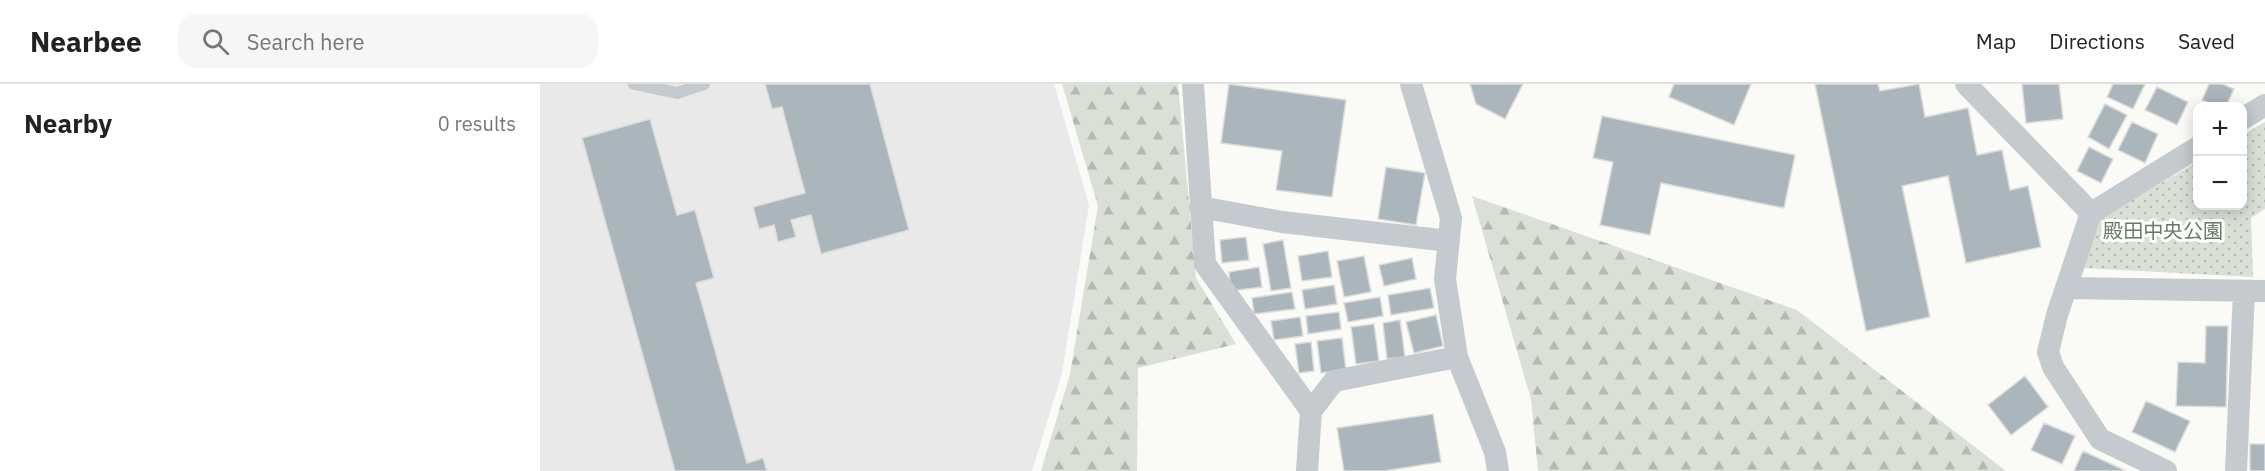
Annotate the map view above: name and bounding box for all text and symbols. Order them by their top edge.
search box [178,14,598,68]
text: Nearbee [30,23,142,60]
icon: search [199,25,232,58]
text: Search here [247,27,365,56]
text: Map [1976,27,2016,55]
text: Directions [2049,27,2145,55]
text: Saved [2178,27,2235,55]
map controls [2193,102,2247,210]
button: + [2193,102,2247,156]
text: Nearby [24,106,112,140]
text: 0 results [438,110,516,137]
button: − [2193,156,2247,210]
park label: 殿田中央公園 [2103,217,2223,244]

